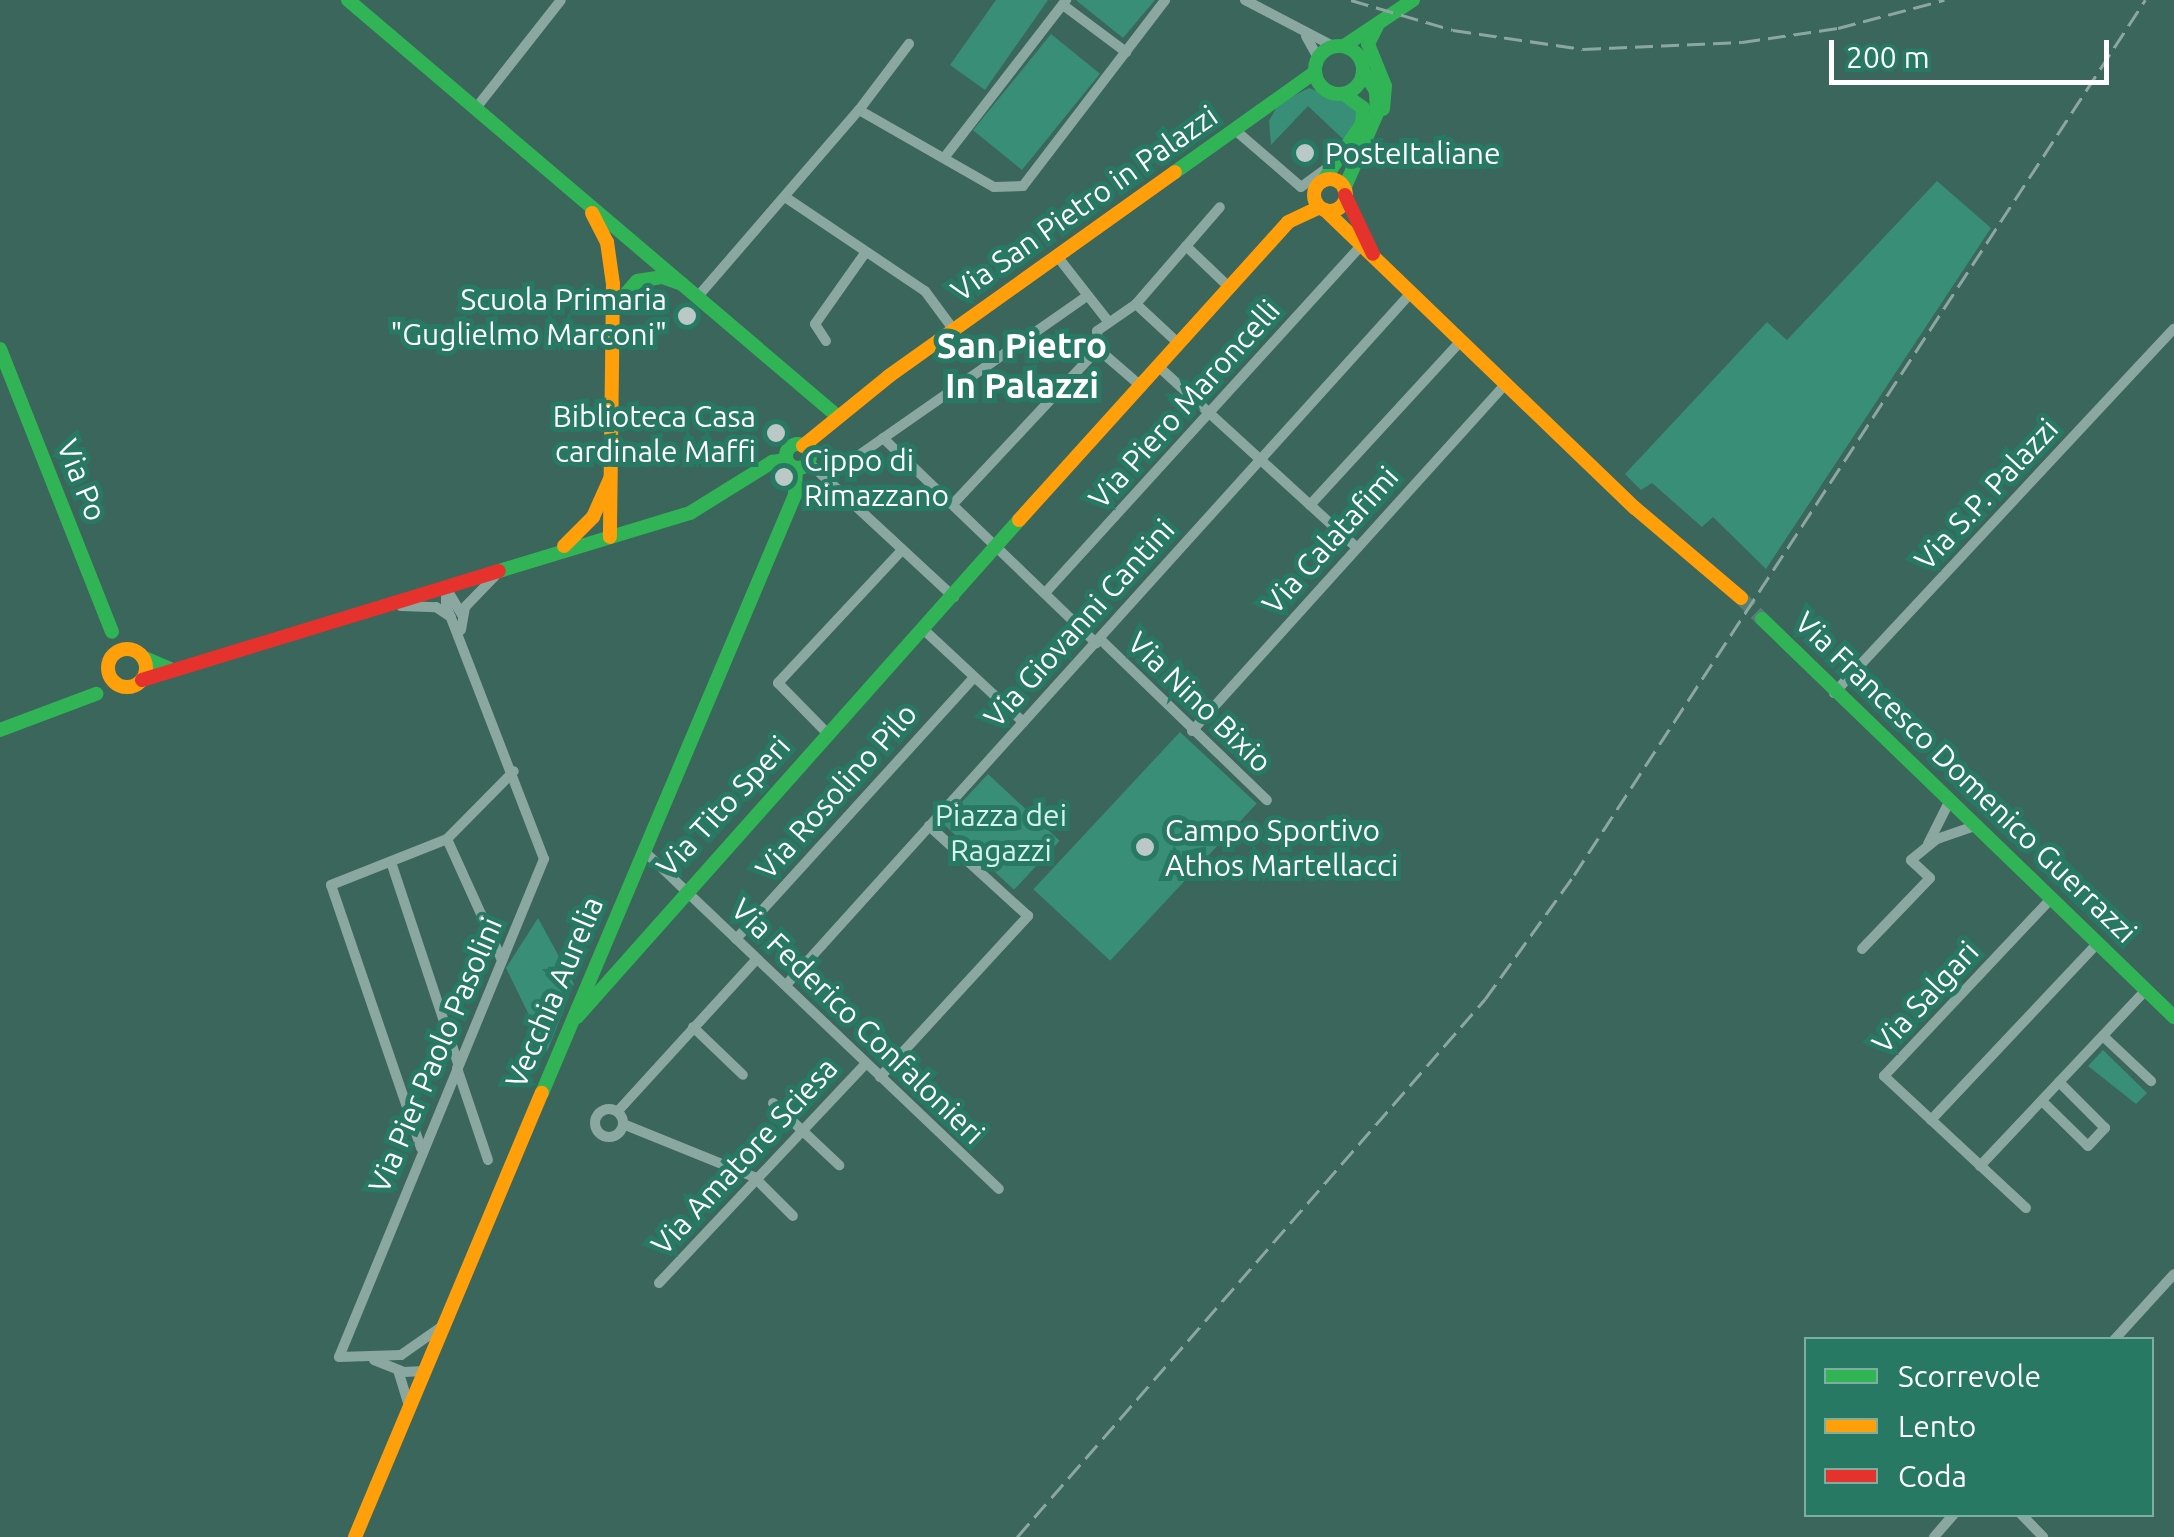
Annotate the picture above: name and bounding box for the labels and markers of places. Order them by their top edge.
place label: PosteItaliane [1325,135,1501,171]
marker: PosteItaliane [1294,142,1316,164]
place label: Scuola Primaria "Guglielmo Marconi" [391,281,667,352]
marker: Scuola Primaria "Guglielmo Marconi" [676,305,698,327]
place label: Biblioteca Casa cardinale Maffi [553,398,756,468]
marker: Biblioteca Casa cardinale Maffi [765,422,787,444]
place label: Cippo di Rimazzano [804,442,949,512]
marker: Cippo di Rimazzano [773,466,795,488]
place label: Campo Sportivo Athos Martellacci [1165,812,1398,882]
marker: Campo Sportivo Athos Martellacci [1134,836,1156,858]

